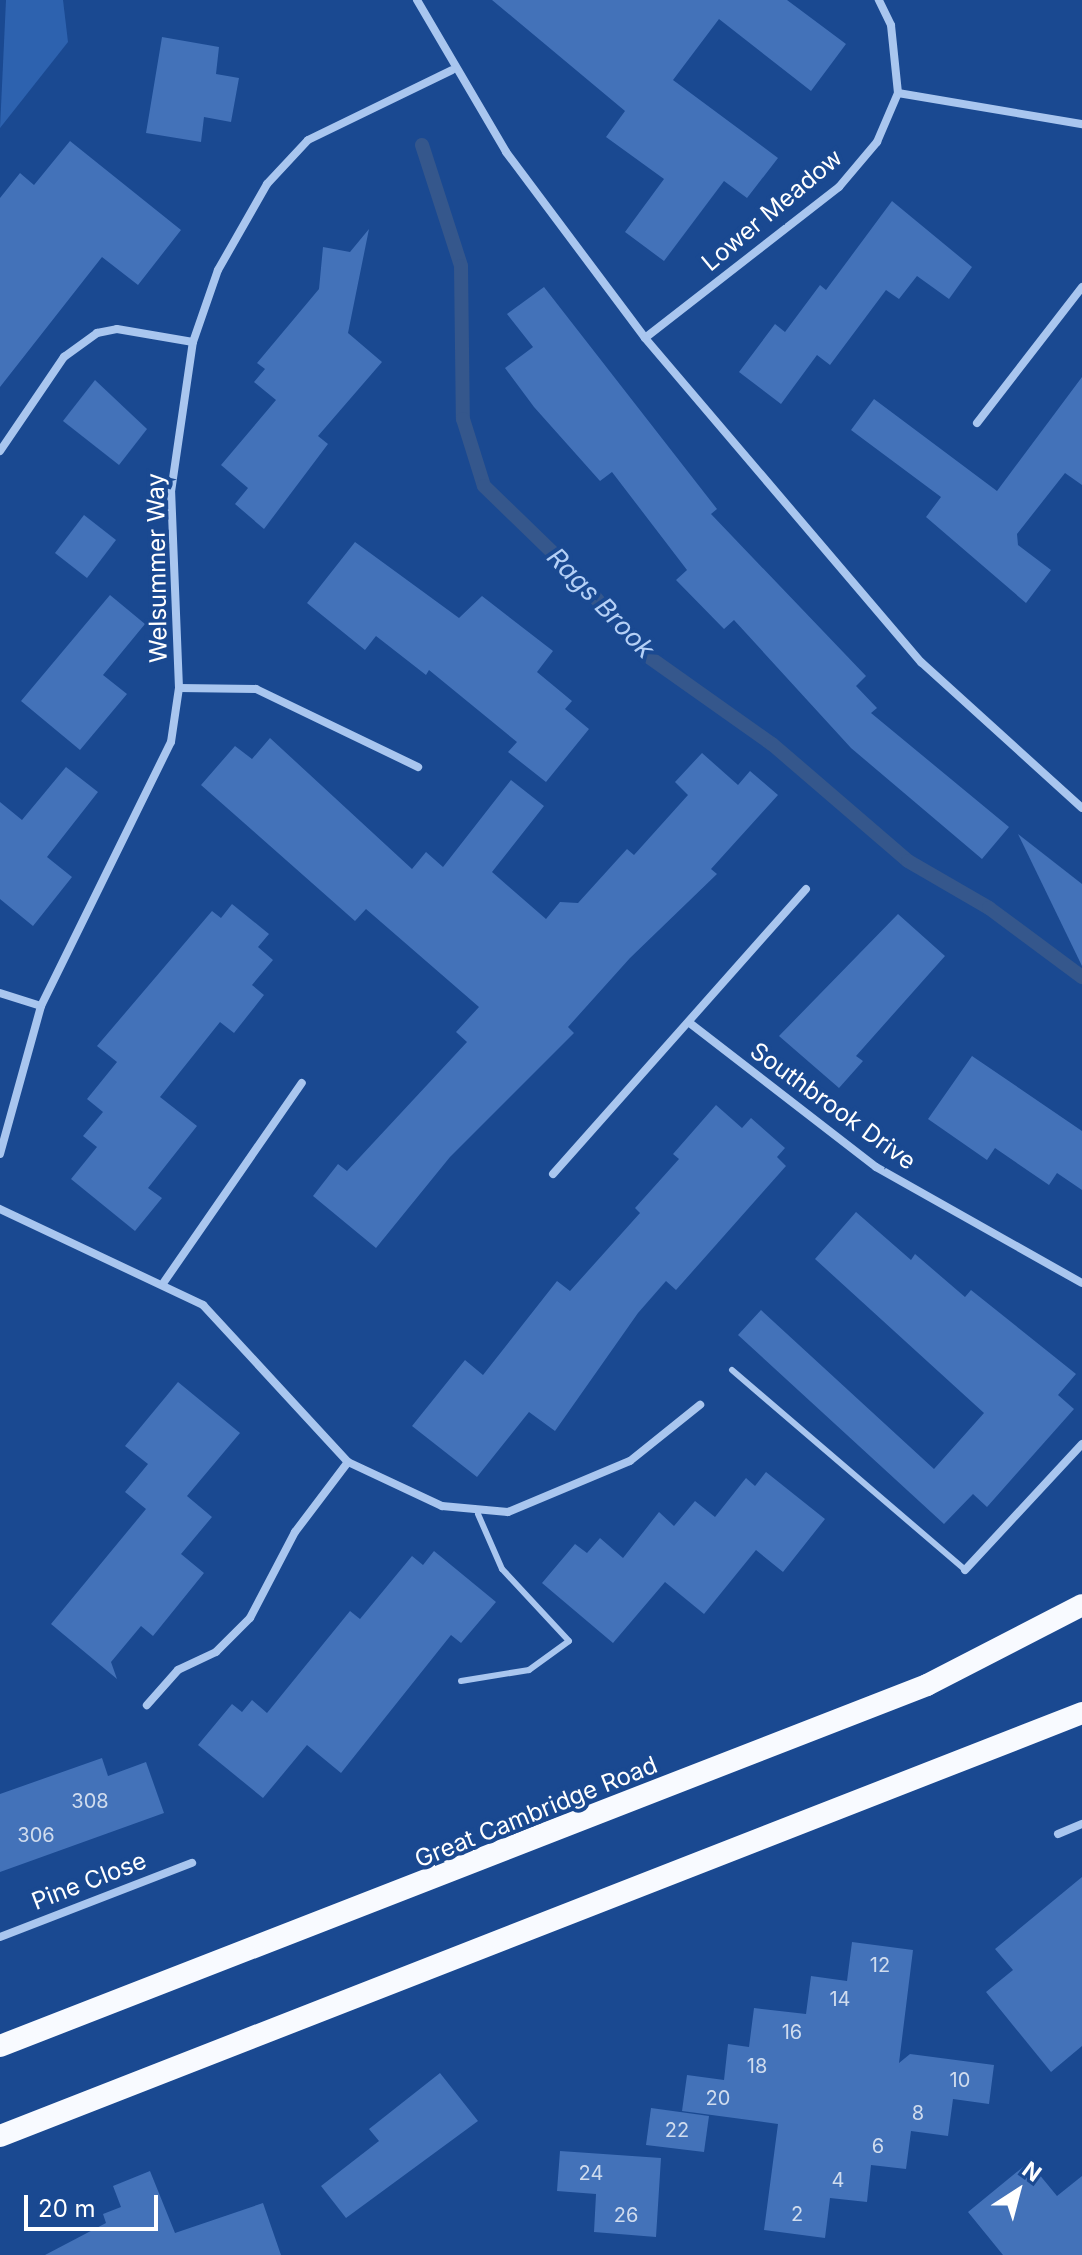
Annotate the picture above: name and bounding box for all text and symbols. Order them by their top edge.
street label: Lower Meadow [696,143,848,277]
street label: Welsummer Way [141,473,173,663]
water label: Rags Brook [541,541,661,665]
street label: Southbrook Drive [745,1036,921,1176]
street label: Great Cambridge Road [411,1750,661,1874]
house number: 308 [71,1789,109,1813]
house number: 306 [17,1823,55,1847]
street label: Pine Close [28,1846,150,1916]
house number: 12 [870,1953,890,1977]
house number: 14 [829,1987,851,2011]
house number: 16 [782,2020,802,2044]
house number: 18 [747,2054,767,2078]
house number: 10 [950,2068,970,2092]
house number: 20 [706,2086,730,2110]
house number: 8 [912,2101,924,2125]
house number: 22 [665,2118,689,2142]
house number: 6 [872,2134,884,2158]
north arrow [978,2151,1058,2231]
text: N [1018,2156,1047,2187]
house number: 24 [579,2161,603,2185]
house number: 4 [832,2168,844,2192]
scale bar [28,2179,162,2229]
text: 20 m [38,2194,96,2223]
house number: 2 [791,2202,803,2226]
house number: 26 [614,2203,638,2227]

